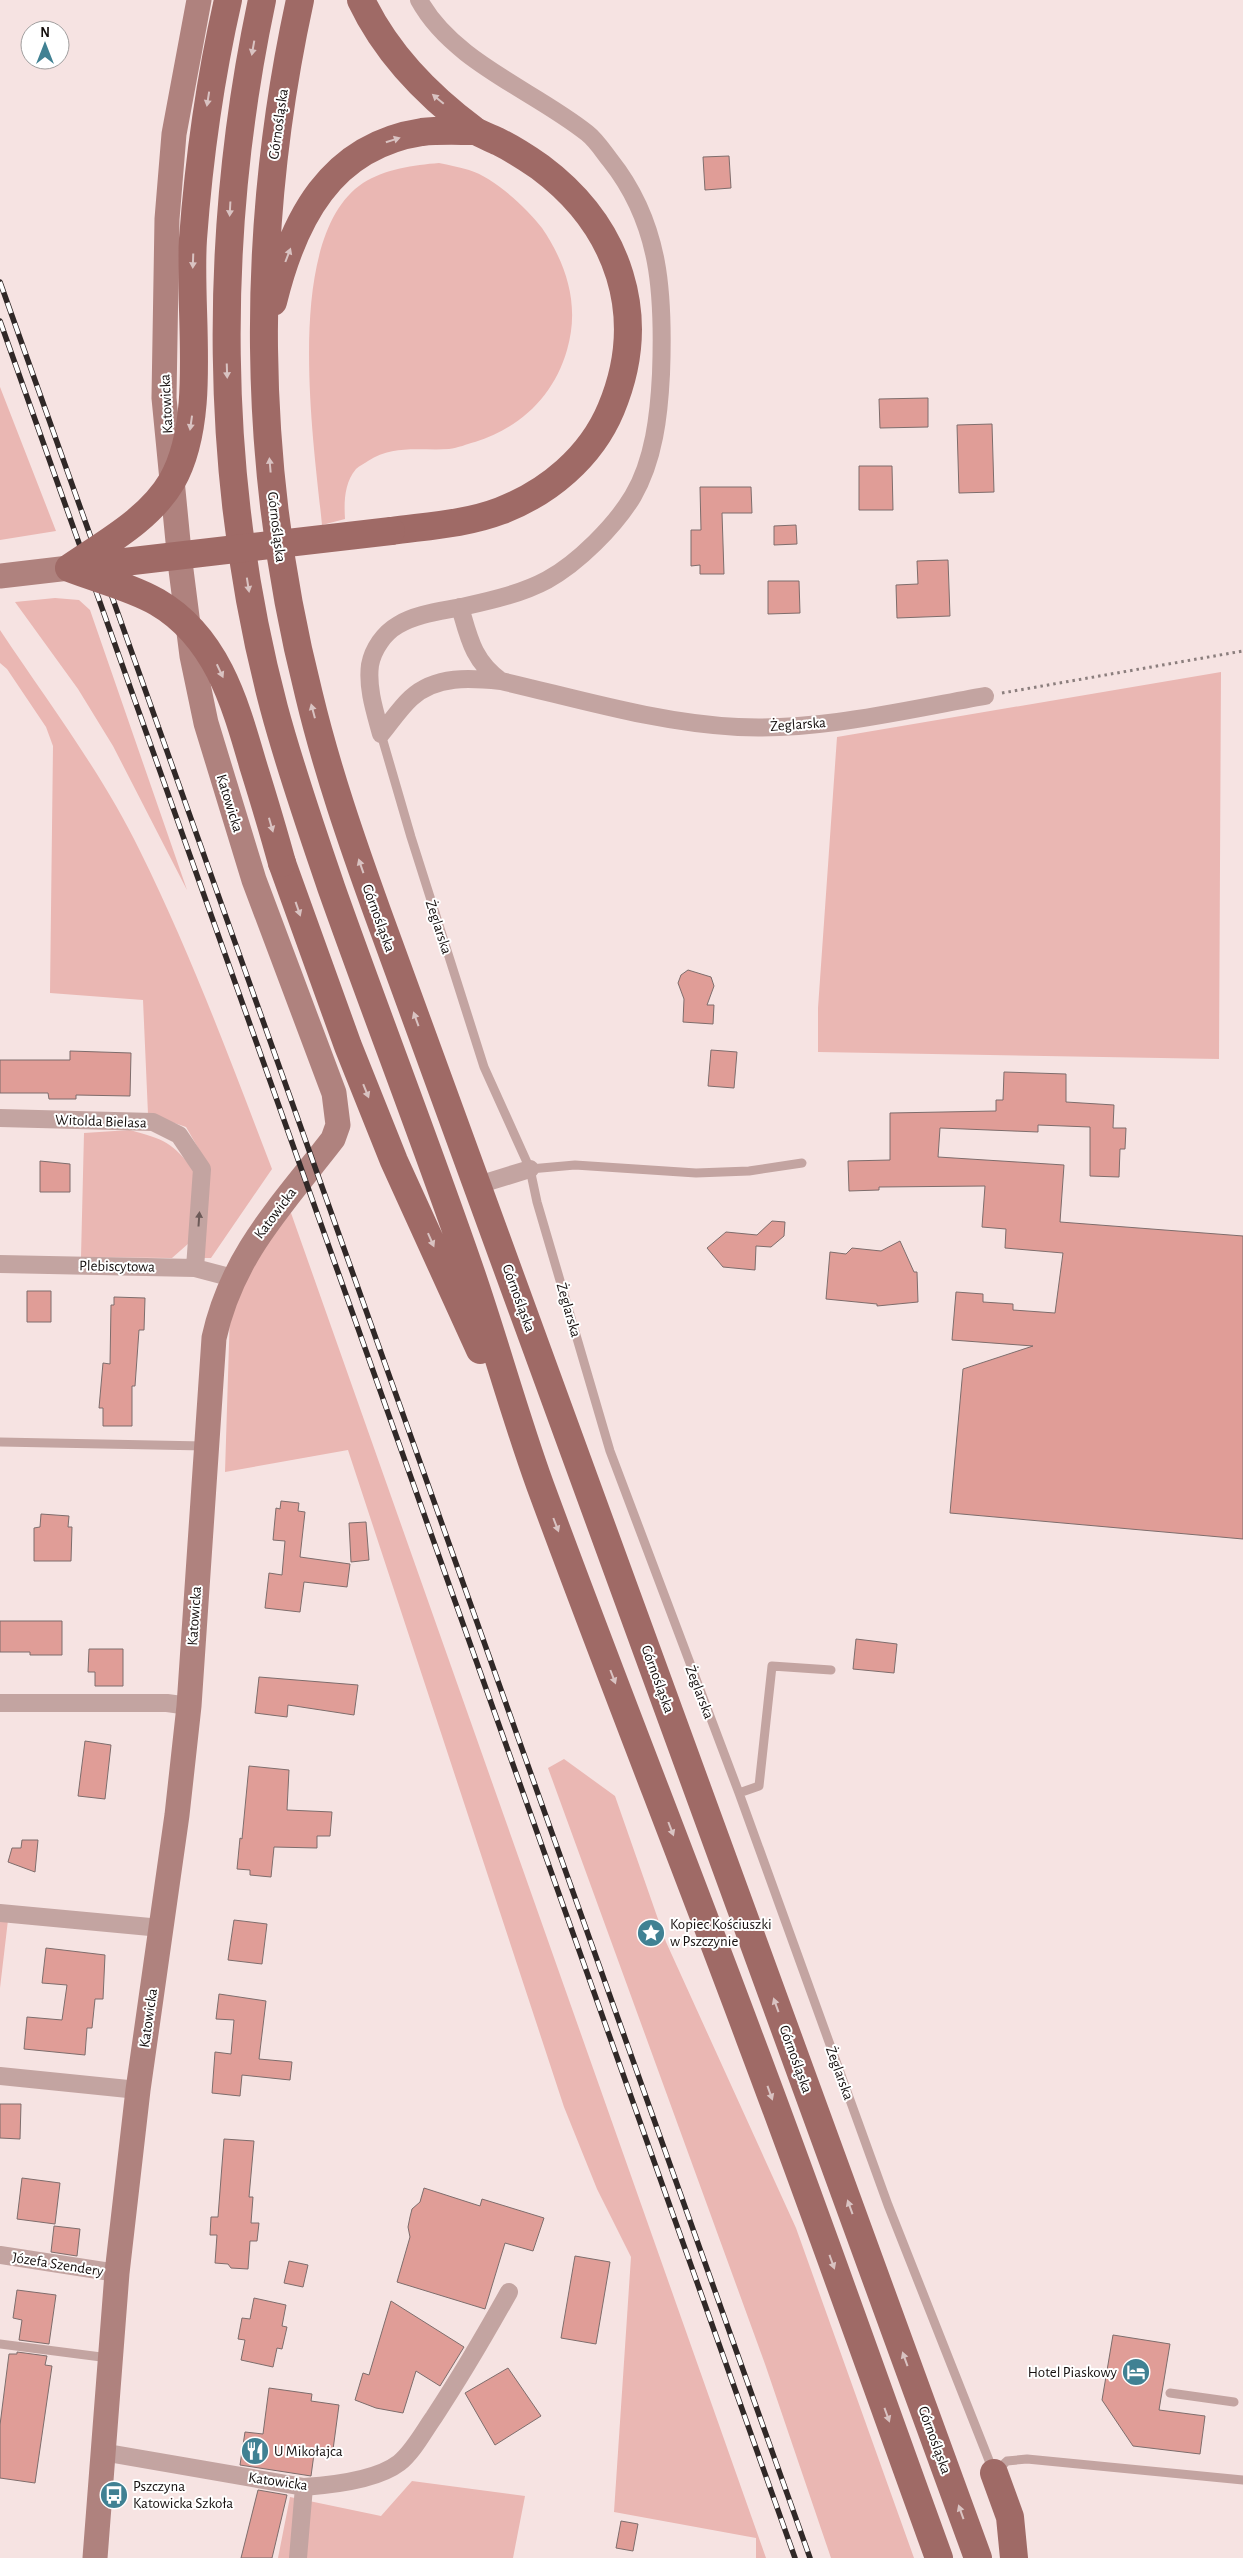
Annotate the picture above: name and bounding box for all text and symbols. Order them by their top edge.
north arrow [20,20,70,70]
text: N [40,26,50,40]
one-way arrow [248,40,256,56]
street label: Górnośląska [266,88,291,160]
one-way arrow [204,92,212,108]
one-way arrow [432,94,445,105]
one-way arrow [386,136,401,143]
one-way arrow [226,201,234,217]
one-way arrow [285,248,293,262]
one-way arrow [188,253,196,269]
one-way arrow [223,363,231,379]
street label: Katowicka [157,374,176,434]
one-way arrow [187,416,195,432]
one-way arrow [266,457,274,473]
street label: Górnośląska [265,491,288,563]
one-way arrow [245,577,253,593]
one-way arrow [217,664,225,678]
one-way arrow [309,704,317,719]
street label: Żeglarska [769,713,827,734]
street label: Katowicka [214,772,245,834]
one-way arrow [267,818,275,833]
one-way arrow [357,859,364,874]
street label: Górnośląska [359,882,398,954]
street label: Żeglarska [423,898,456,956]
one-way arrow [294,902,302,917]
one-way arrow [412,1012,419,1027]
one-way arrow [363,1084,371,1098]
street label: Witolda Bielasa [55,1112,147,1131]
street label: Katowicka [251,1185,299,1242]
one-way arrow [195,1211,203,1227]
one-way arrow [427,1233,435,1247]
street label: Plebiscytowa [79,1258,155,1275]
street label: Górnośląska [499,1262,538,1334]
street label: Żeglarska [554,1281,585,1339]
one-way arrow [552,1518,560,1532]
street label: Katowicka [185,1586,204,1646]
street label: Górnośląska [638,1643,677,1715]
street label: Żeglarska [683,1663,718,1721]
one-way arrow [609,1670,617,1685]
one-way arrow [667,1822,675,1837]
place label: Kopiec Kościuszki w Pszczynie [670,1917,772,1949]
place icon: Kopiec Kościuszki w Pszczynie [636,1918,666,1948]
street label: Katowicka [137,1987,160,2049]
one-way arrow [772,1997,780,2012]
street label: Górnośląska [776,2023,815,2095]
street label: Żeglarska [823,2044,858,2102]
one-way arrow [766,2086,774,2101]
one-way arrow [846,2199,854,2214]
street label: Józefa Szendery [11,2250,105,2279]
one-way arrow [828,2255,836,2270]
one-way arrow [901,2352,908,2367]
hotel icon: Hotel Piaskowy [1121,2357,1151,2387]
place label: Hotel Piaskowy [1028,2365,1118,2380]
street label: Górnośląska [915,2404,954,2476]
one-way arrow [884,2407,891,2422]
restaurant icon: U Mikołajca [240,2436,270,2466]
place label: U Mikołajca [274,2444,343,2459]
street label: Katowicka [247,2470,309,2493]
place label: Pszczyna Katowicka Szkoła [133,2479,233,2511]
bus stop icon: Pszczyna Katowicka Szkoła [99,2480,129,2510]
one-way arrow [957,2504,965,2519]

